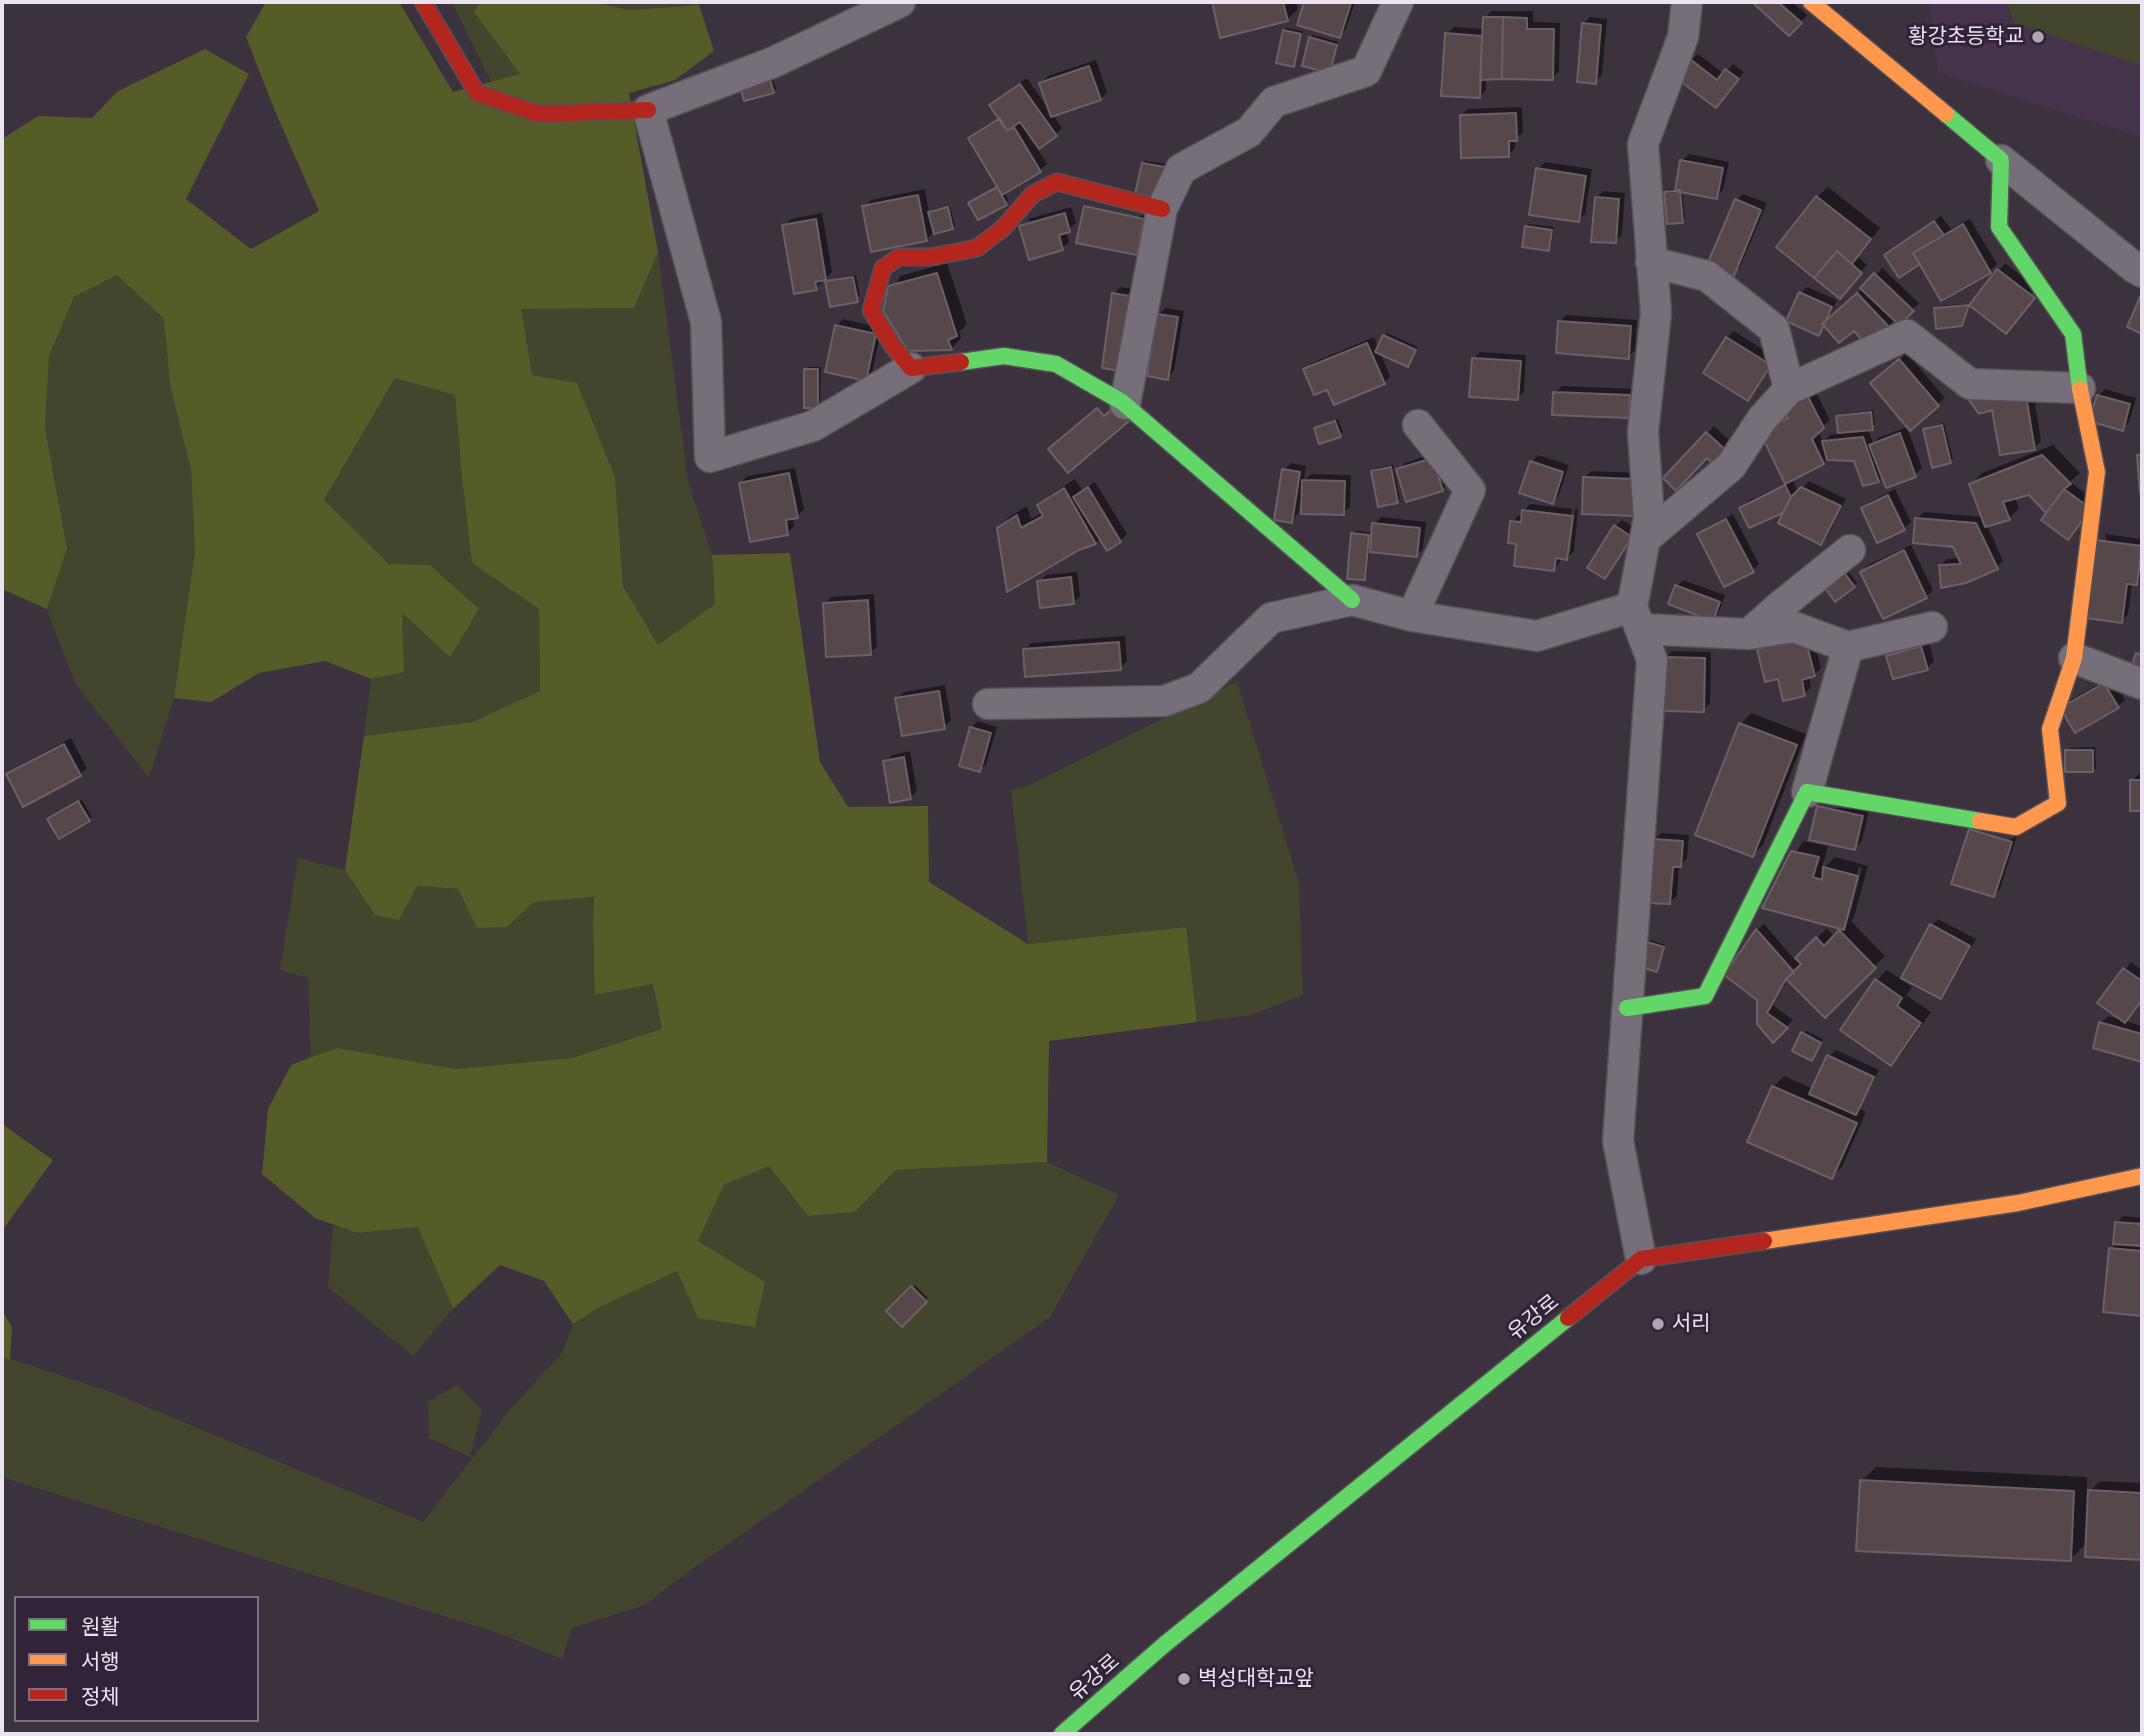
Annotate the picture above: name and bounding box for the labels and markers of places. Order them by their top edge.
place label: 황강초등학교 [1908,24,2024,50]
marker: 황강초등학교 [2030,29,2046,45]
place label: 서리 [1672,1311,1711,1337]
marker: 서리 [1650,1316,1666,1332]
place label: 벽성대학교앞 [1198,1666,1314,1692]
marker: 벽성대학교앞 [1176,1671,1192,1687]

